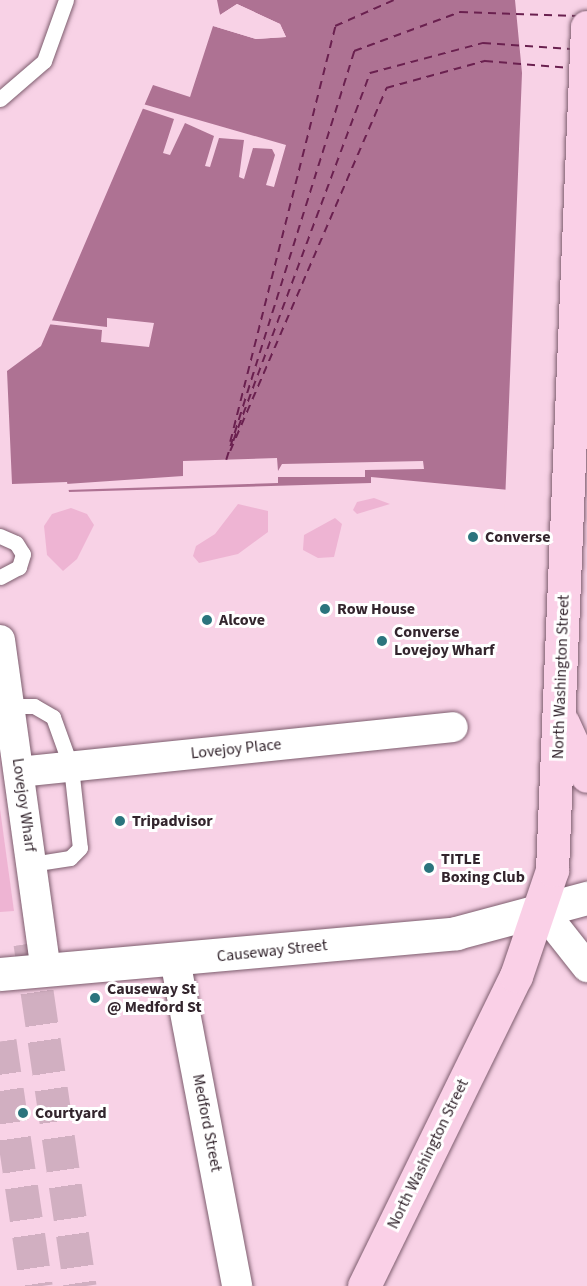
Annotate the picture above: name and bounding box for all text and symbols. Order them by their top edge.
place label: Converse [485,527,550,547]
marker: Converse [466,530,480,544]
street label: North Washington Street [549,595,573,759]
place label: Row House [337,599,415,619]
marker: Row House [318,602,332,616]
place label: Alcove [219,610,265,630]
marker: Alcove [200,613,214,627]
place label: Converse Lovejoy Wharf [394,622,494,660]
marker: Converse Lovejoy Wharf [375,634,389,648]
street label: Lovejoy Place [190,735,282,763]
street label: Lovejoy Wharf [8,757,40,853]
place label: Tripadvisor [132,811,213,831]
marker: Tripadvisor [113,814,127,828]
place label: TITLE Boxing Club [441,849,525,887]
marker: TITLE Boxing Club [422,861,436,875]
street label: Causeway Street [216,936,328,966]
place label: Causeway St @ Medford St [107,979,202,1017]
marker: Causeway St @ Medford St [88,991,102,1005]
street label: Medford Street [188,1072,226,1174]
street label: North Washington Street [383,1076,473,1232]
place label: Courtyard [35,1103,107,1123]
marker: Courtyard [16,1106,30,1120]

